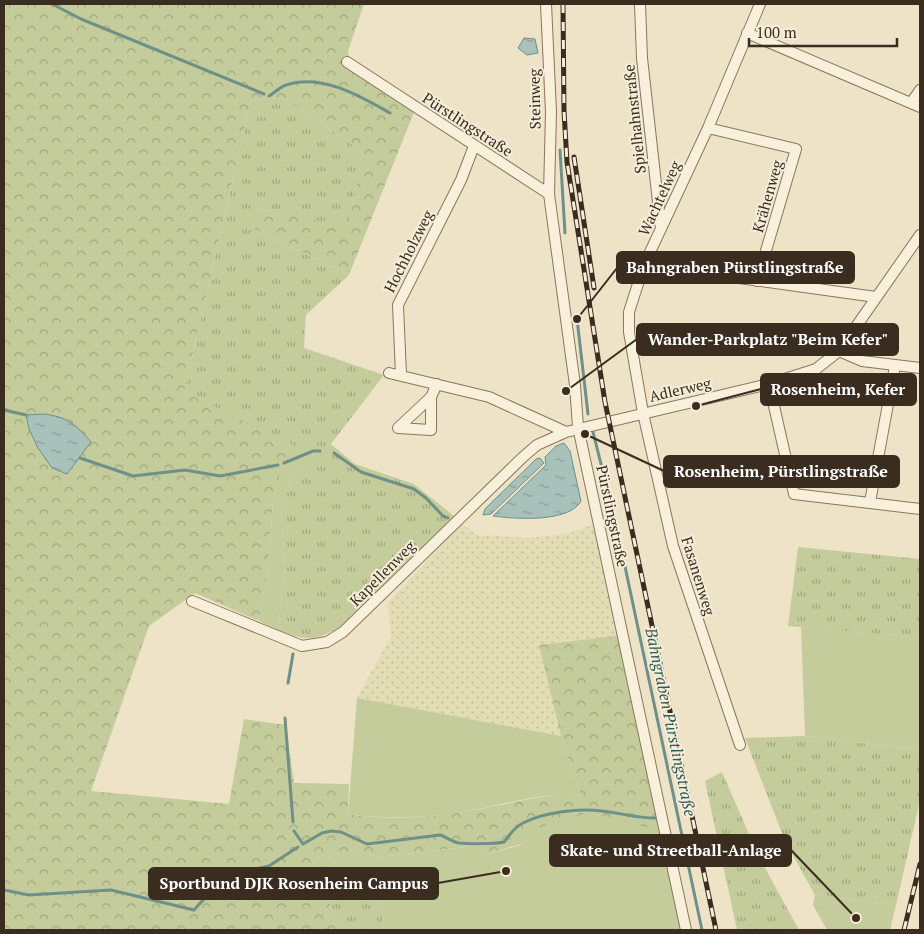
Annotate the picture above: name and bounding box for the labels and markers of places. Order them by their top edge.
callout: Bahngraben Pürstlingstraße [617,252,854,283]
callout: Wander-Parkplatz "Beim Kefer" [637,324,898,355]
callout: Rosenheim, Kefer [761,374,916,405]
callout: Rosenheim, Pürstlingstraße [664,456,899,487]
callout: Skate- und Streetball-Anlage [550,835,791,866]
callout: Sportbund DJK Rosenheim Campus [149,868,438,899]

